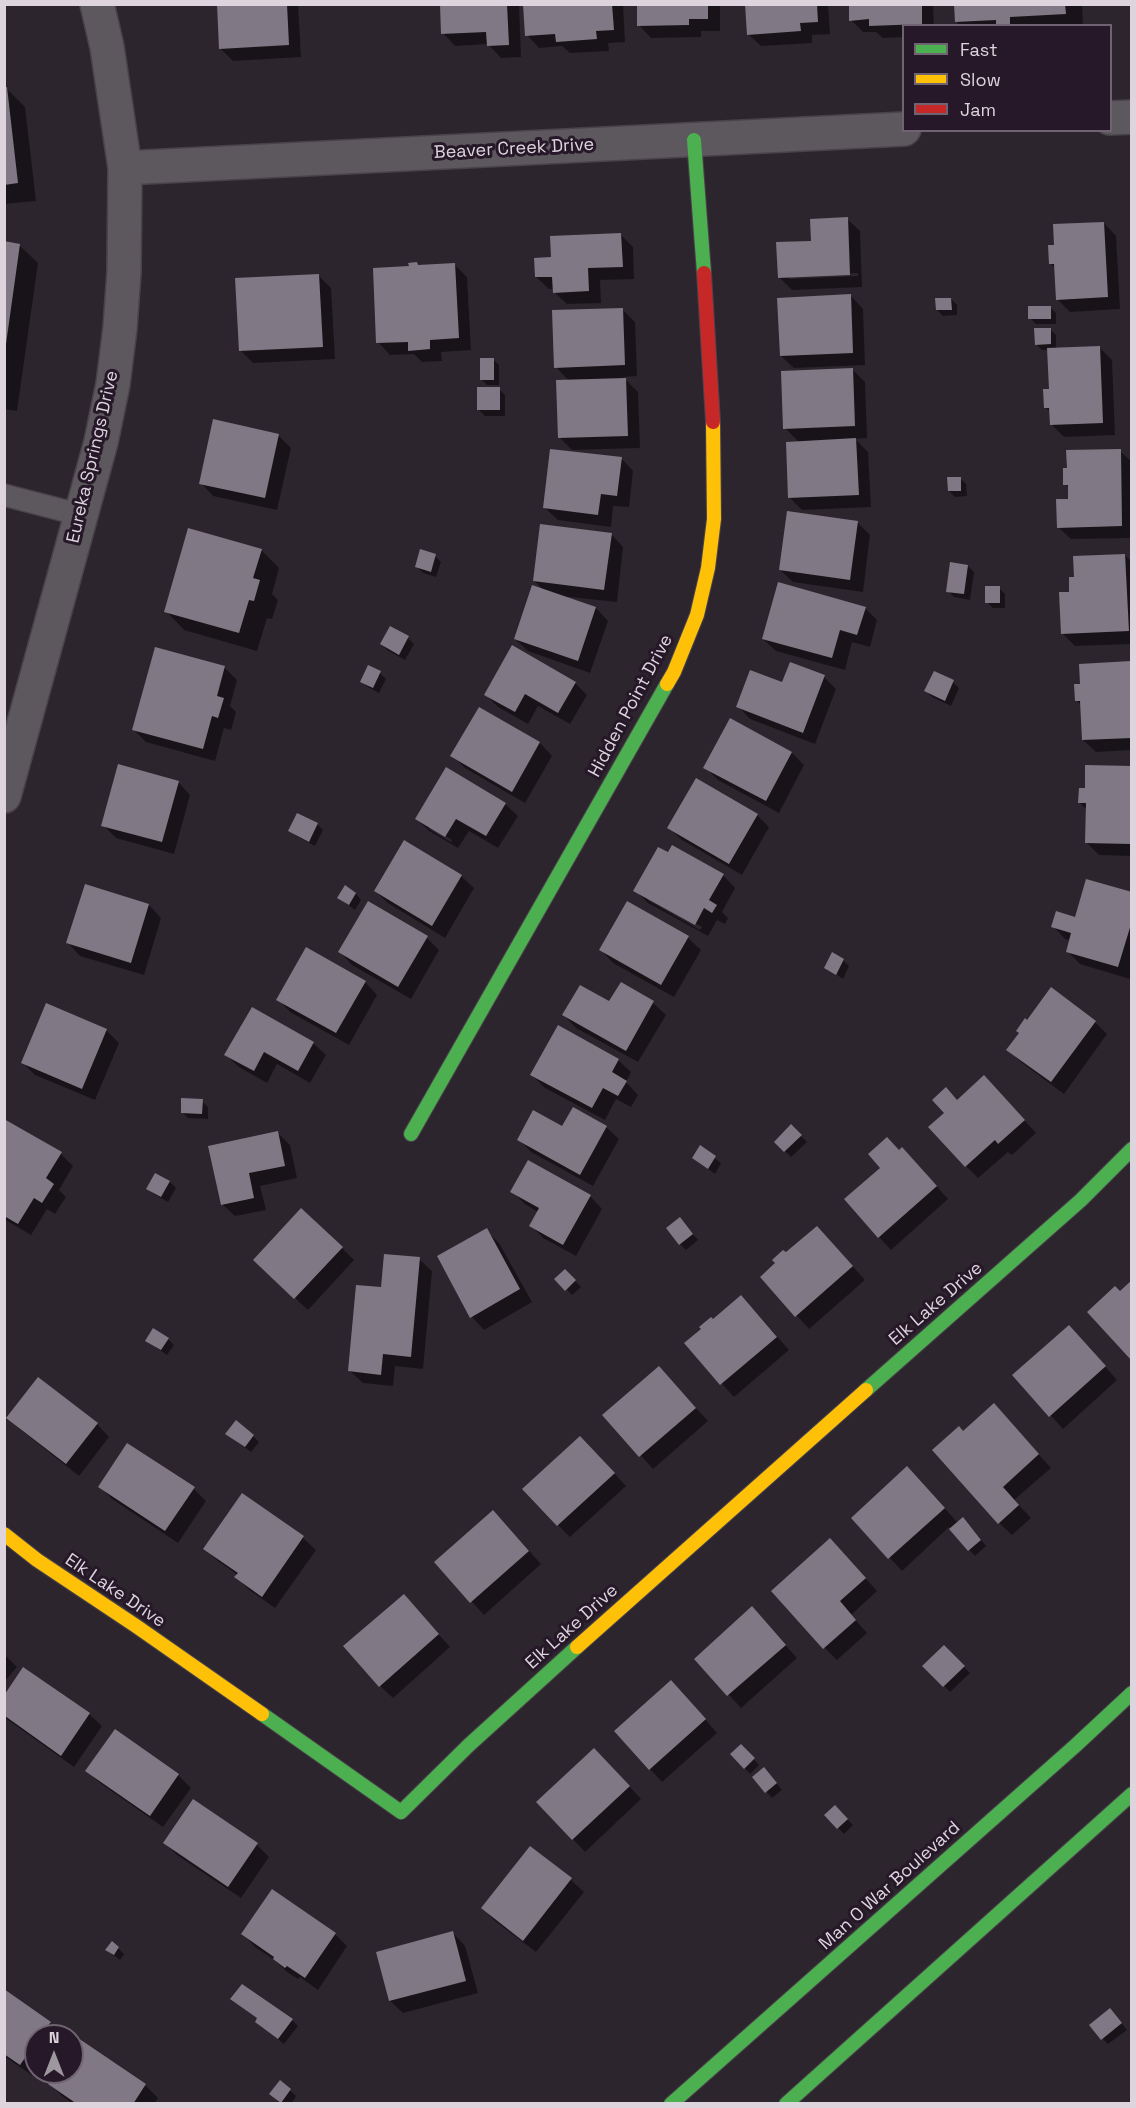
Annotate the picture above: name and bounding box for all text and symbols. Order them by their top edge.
legend [902,24,1112,132]
text: Fast [960,38,997,61]
text: Slow [960,68,1001,91]
text: Jam [960,98,996,121]
street label: Beaver Creek Drive [433,134,595,164]
street label: Eureka Springs Drive [63,369,123,545]
street label: Hidden Point Drive [584,631,678,781]
street label: Elk Lake Drive [885,1258,987,1350]
street label: Elk Lake Drive [61,1549,169,1633]
street label: Elk Lake Drive [521,1580,623,1674]
street label: Man O War Boulevard [815,1817,965,1955]
north arrow [24,2024,84,2084]
text: N [49,2027,59,2048]

